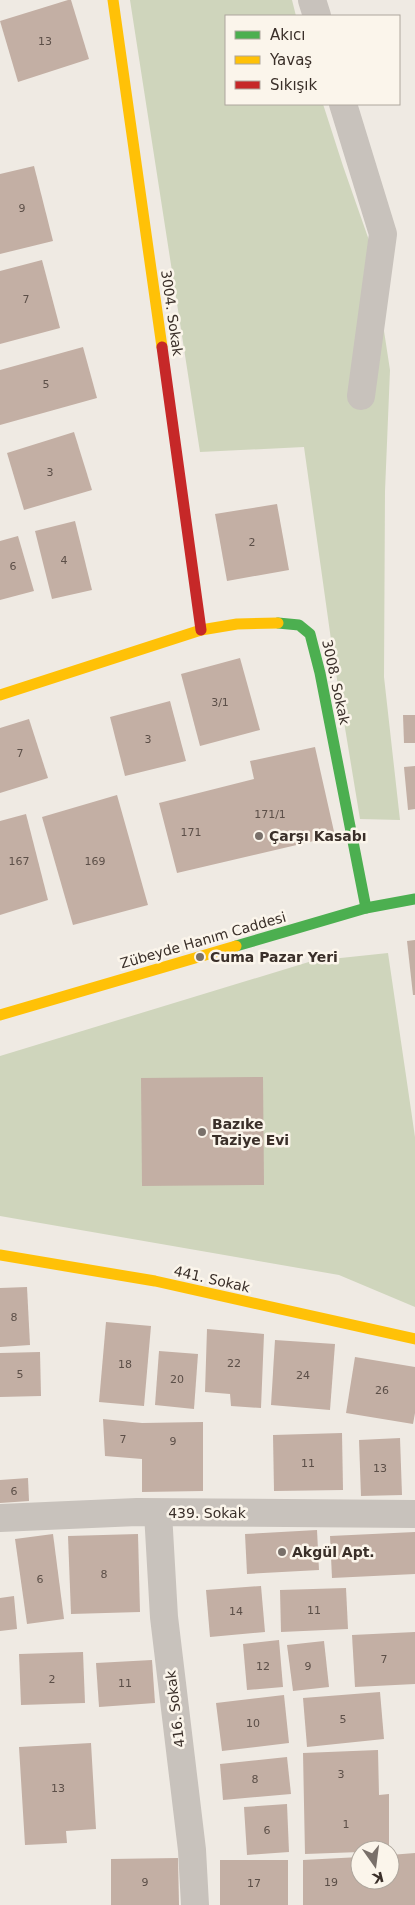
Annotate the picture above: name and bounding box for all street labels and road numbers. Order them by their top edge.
street label: 3004. Sokak [158,269,186,358]
street label: 3008. Sokak [319,638,353,727]
street label: Zübeyde Hanım Caddesi [118,909,288,971]
street label: 441. Sokak [172,1262,252,1296]
street label: 439. Sokak [168,1505,247,1521]
street label: 416. Sokak [162,1669,188,1748]

